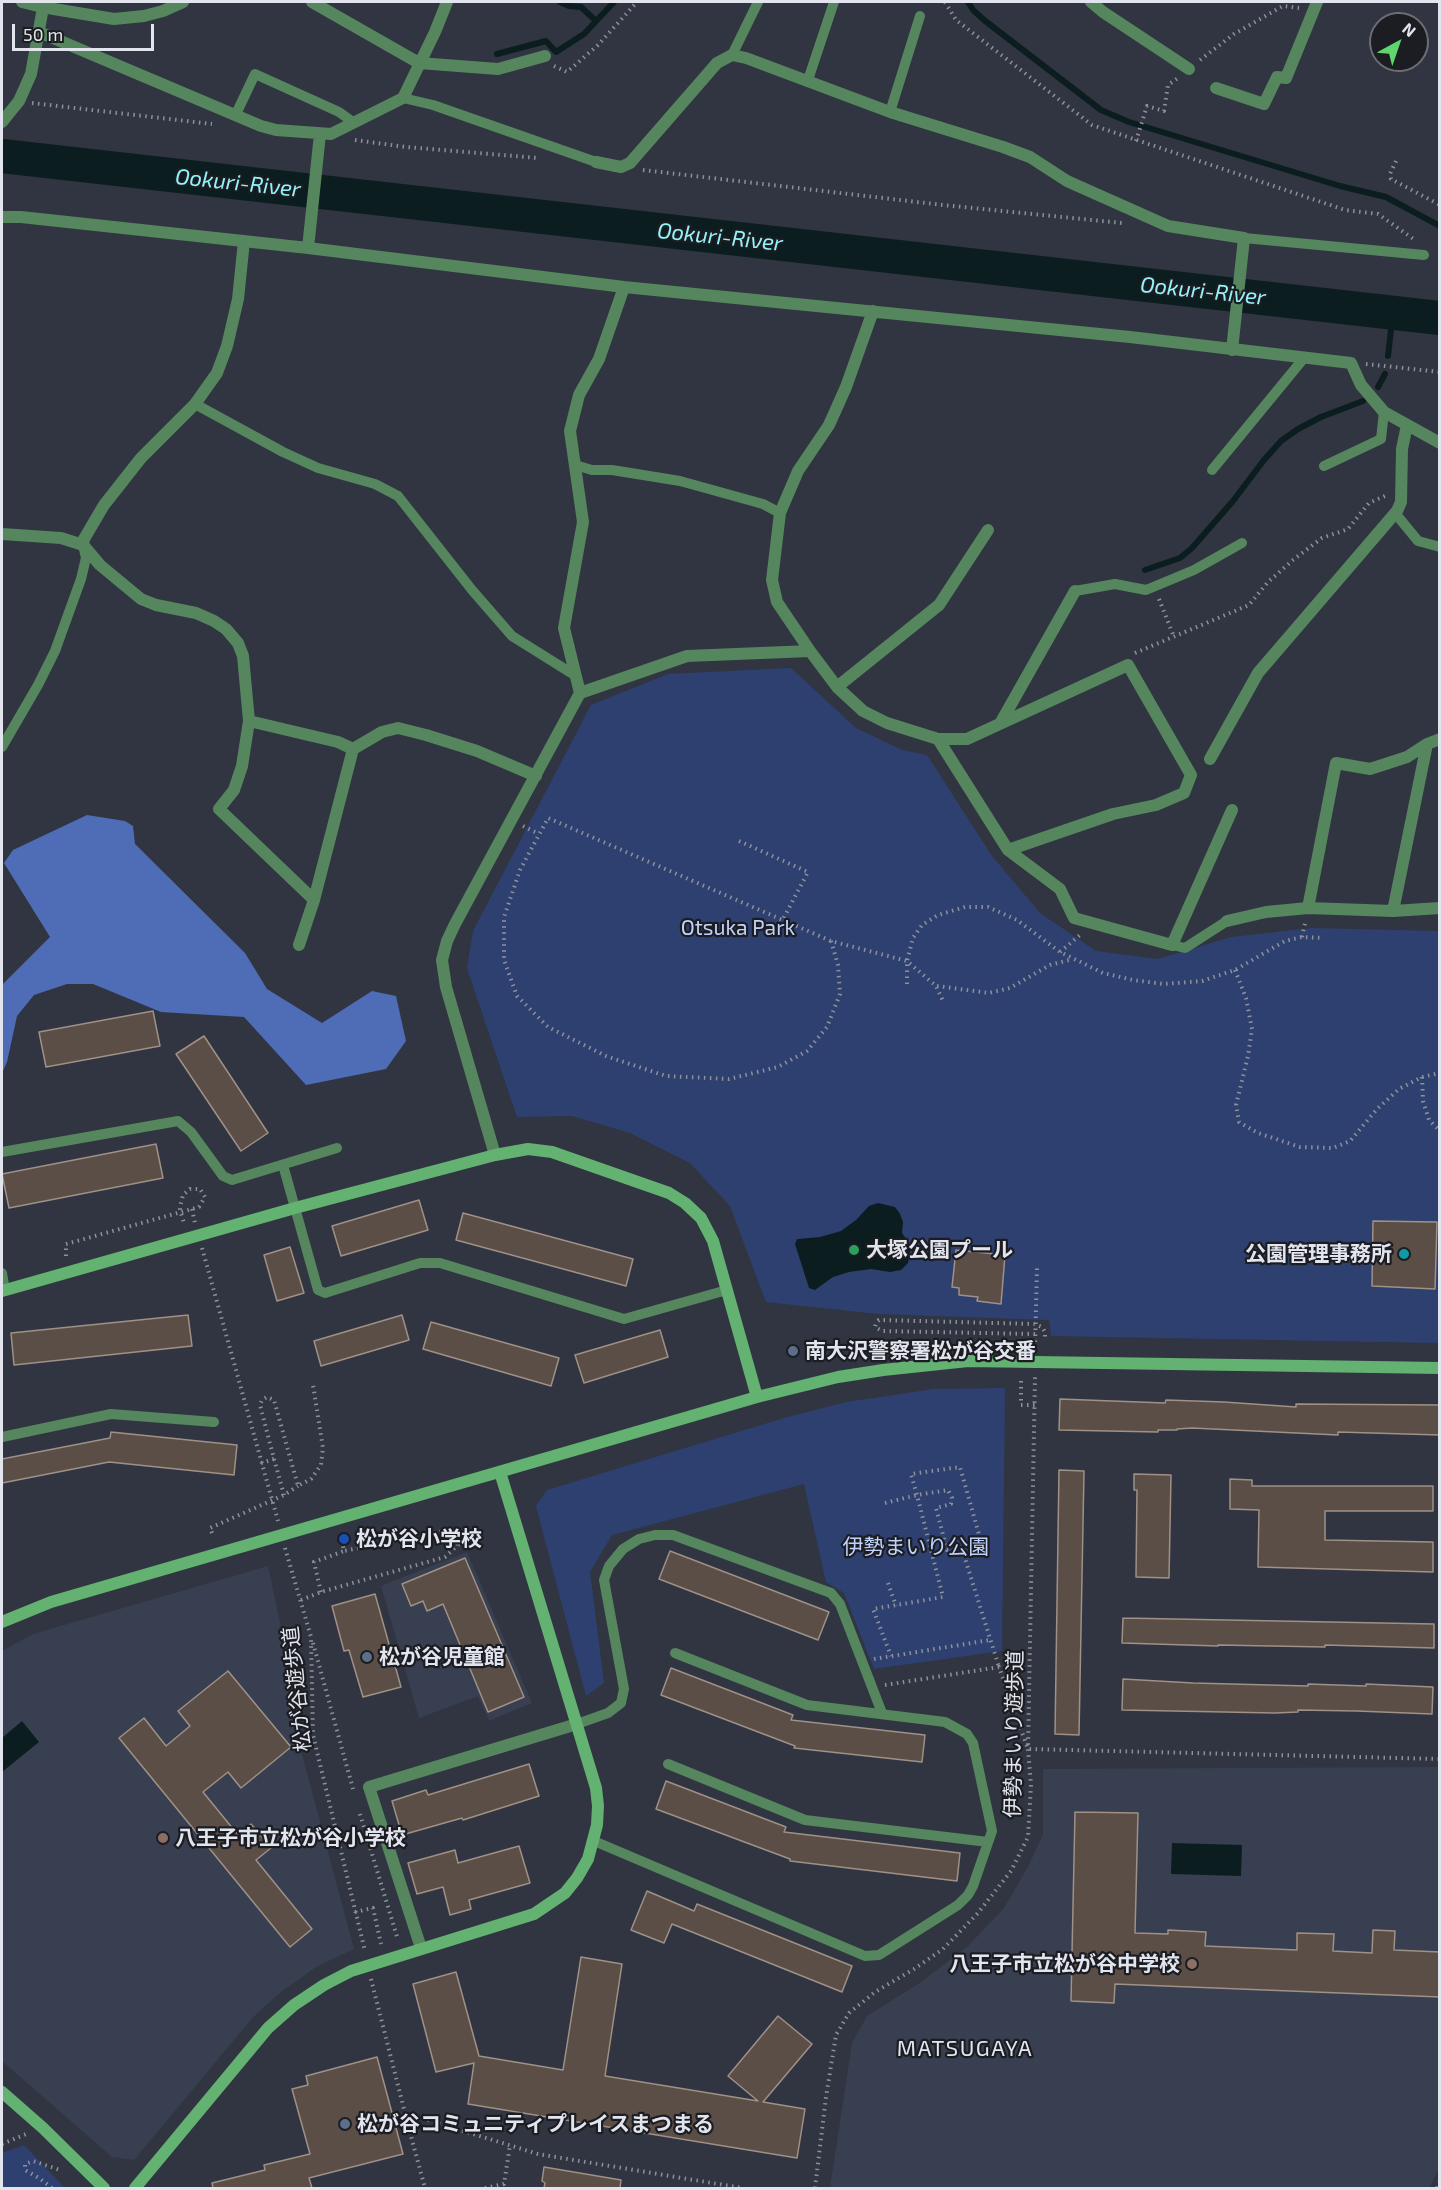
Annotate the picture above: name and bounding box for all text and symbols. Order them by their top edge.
scale bar [15,12,158,50]
north arrow [1369,12,1429,72]
text: N [1399,18,1420,40]
text: 50 m [23,23,63,45]
water label: Ookuri-River [174,163,302,203]
water label: Ookuri-River [656,217,784,257]
water label: Ookuri-River [1139,271,1267,311]
park label: Otsuka Park [681,915,795,941]
place label: 大塚公園プール [866,1237,1013,1263]
place label: 公園管理事務所 [1245,1241,1392,1267]
marker: 大塚公園プール [847,1243,861,1257]
marker: 公園管理事務所 [1397,1247,1411,1261]
place label: 南大沢警察署松が谷交番 [805,1338,1036,1364]
marker: 南大沢警察署松が谷交番 [786,1344,800,1358]
place label: 松が谷小学校 [356,1526,482,1552]
marker: 松が谷小学校 [337,1532,351,1546]
park label: 伊勢まいり公園 [843,1534,989,1560]
street label: 松が谷遊歩道 [278,1625,316,1753]
place label: 松が谷児童館 [379,1644,505,1670]
marker: 松が谷児童館 [360,1650,374,1664]
street label: 伊勢まいり遊歩道 [1000,1650,1028,1818]
place label: 八王子市立松が谷小学校 [175,1825,406,1851]
marker: 八王子市立松が谷小学校 [156,1831,170,1845]
place label: 八王子市立松が谷中学校 [949,1951,1180,1977]
marker: 八王子市立松が谷中学校 [1185,1957,1199,1971]
district label: MATSUGAYA [897,2036,1033,2062]
place label: 松が谷コミュニティプレイスまつまる [357,2111,714,2137]
marker: 松が谷コミュニティプレイスまつまる [338,2117,352,2131]

